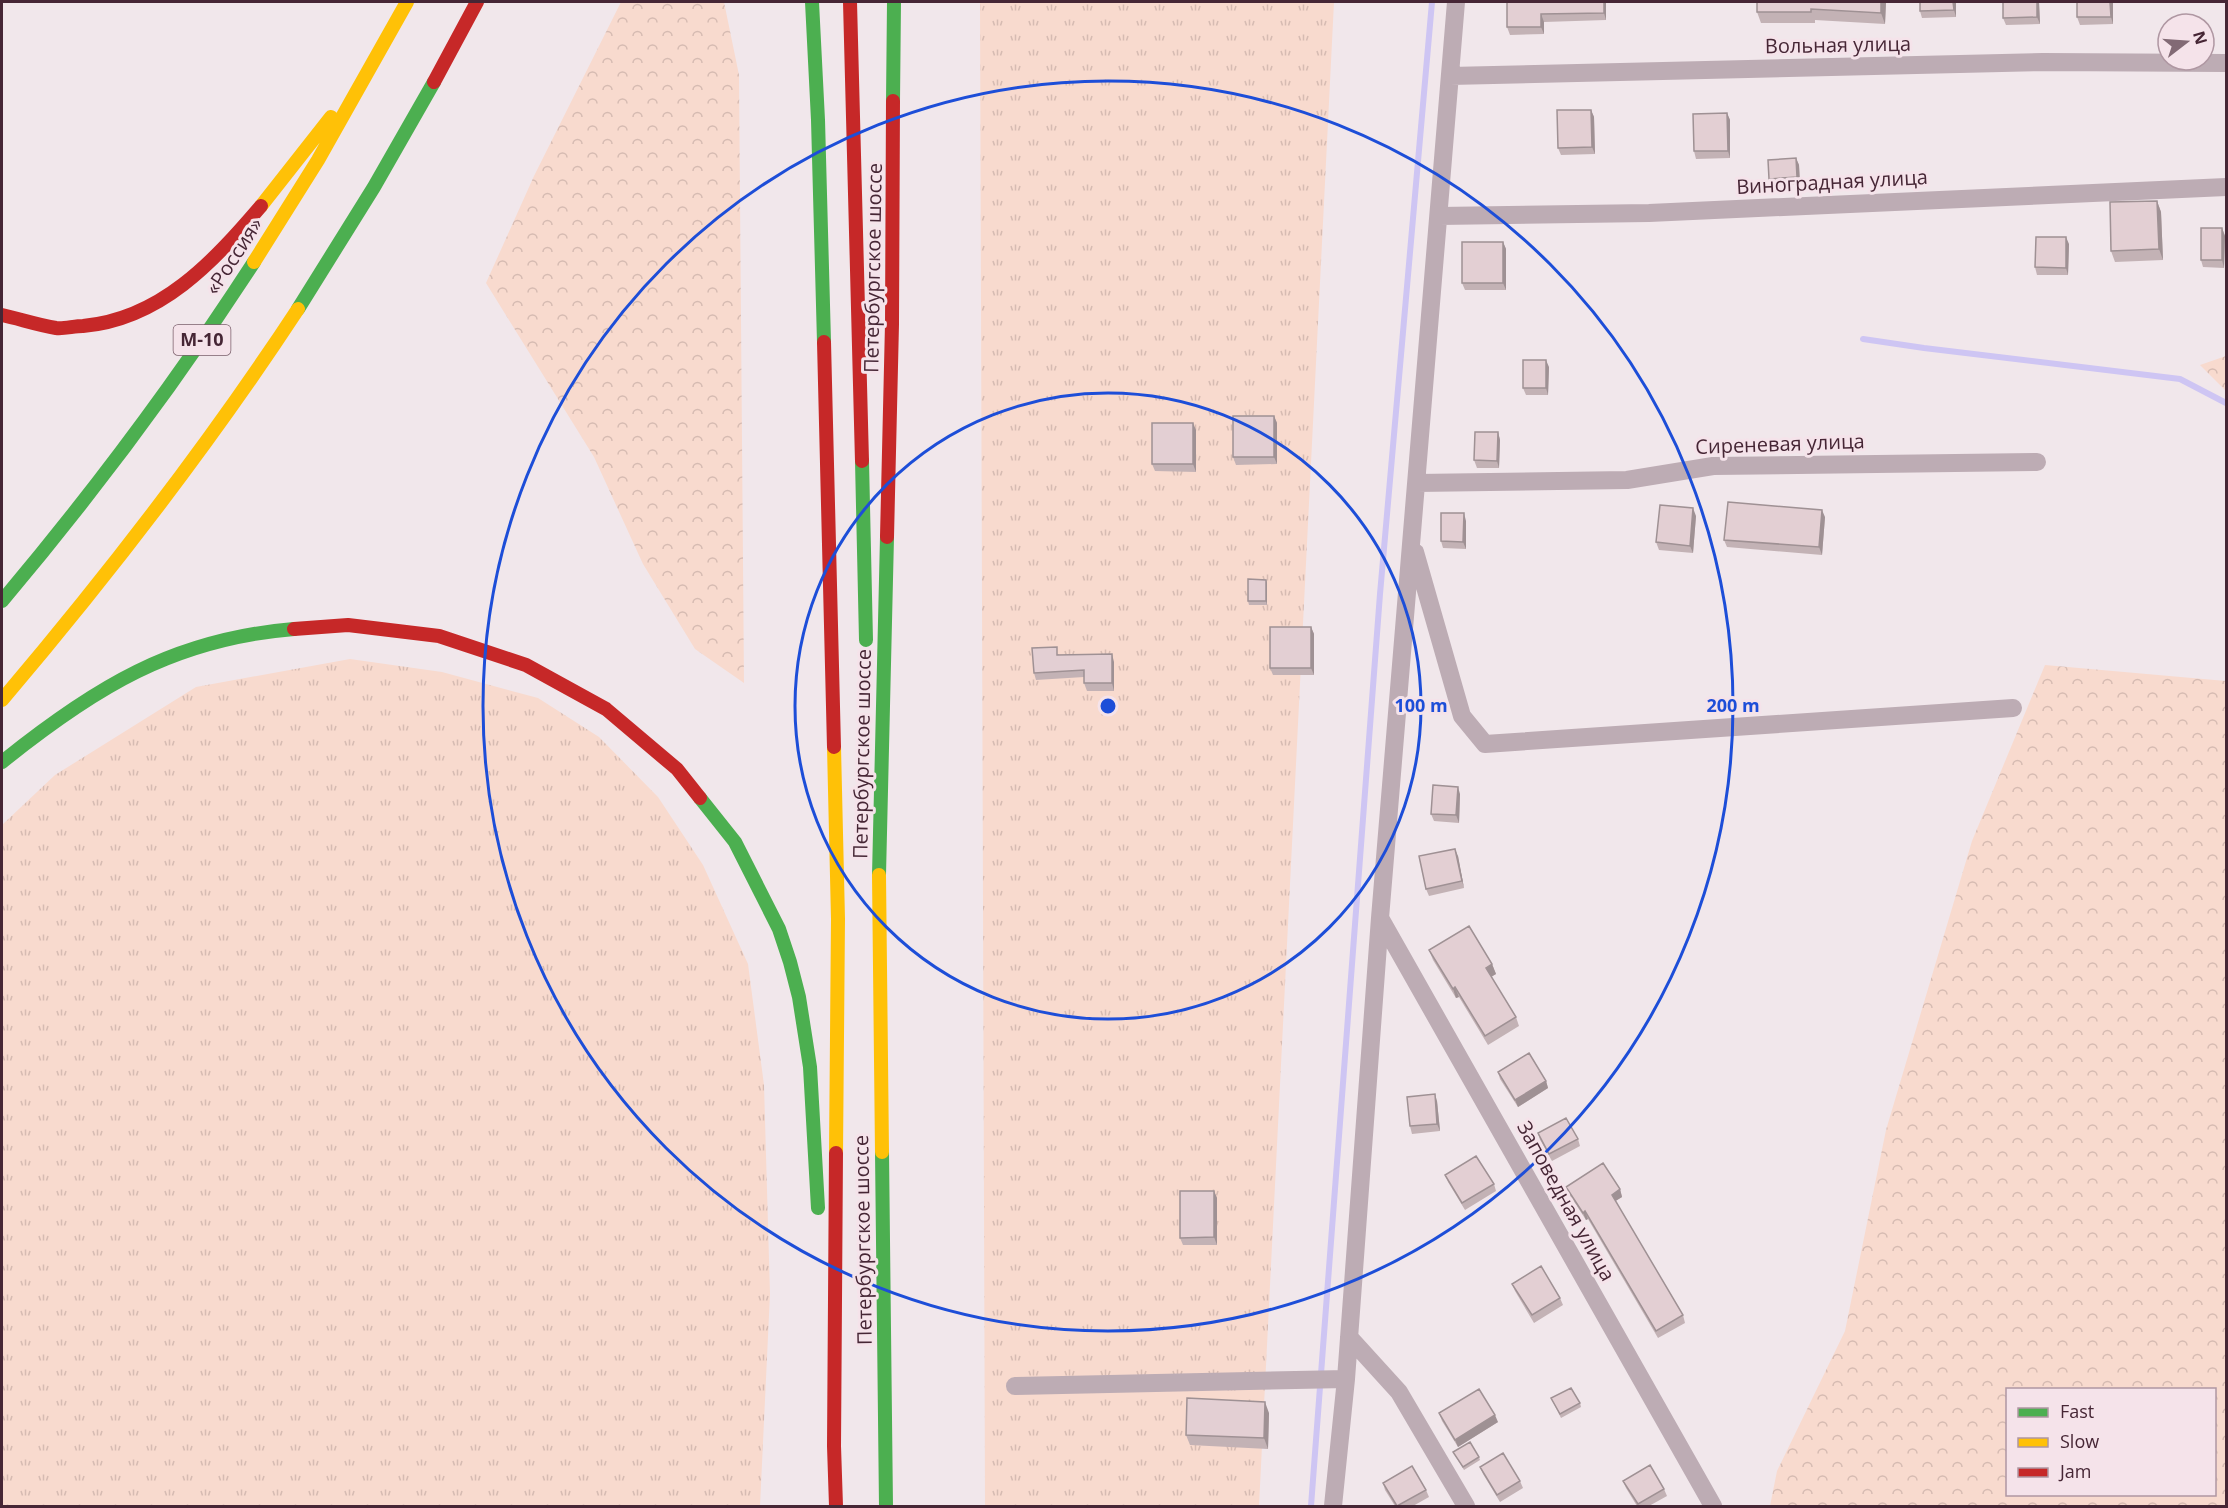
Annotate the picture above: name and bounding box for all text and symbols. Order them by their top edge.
north arrow [2156,12,2216,72]
text: N [2188,28,2213,47]
street label: Вольная улица [1765,30,1911,59]
street label: Петербургское шоссе [857,163,888,373]
street label: Виноградная улица [1736,163,1928,200]
street label: «Россия» [199,212,269,299]
road number: М-10 [174,325,230,355]
street label: Сиреневая улица [1695,427,1865,460]
street label: Петербургское шоссе [846,649,877,859]
text: 100 m [1394,693,1448,717]
text: 200 m [1706,693,1760,717]
centre of rings [1098,696,1118,716]
street label: Заповедная улица [1511,1116,1622,1286]
street label: Петербургское шоссе [847,1135,878,1345]
legend [2006,1388,2216,1496]
text: Fast [2060,1399,2094,1423]
text: Slow [2060,1429,2099,1453]
text: Jam [2058,1459,2092,1483]

